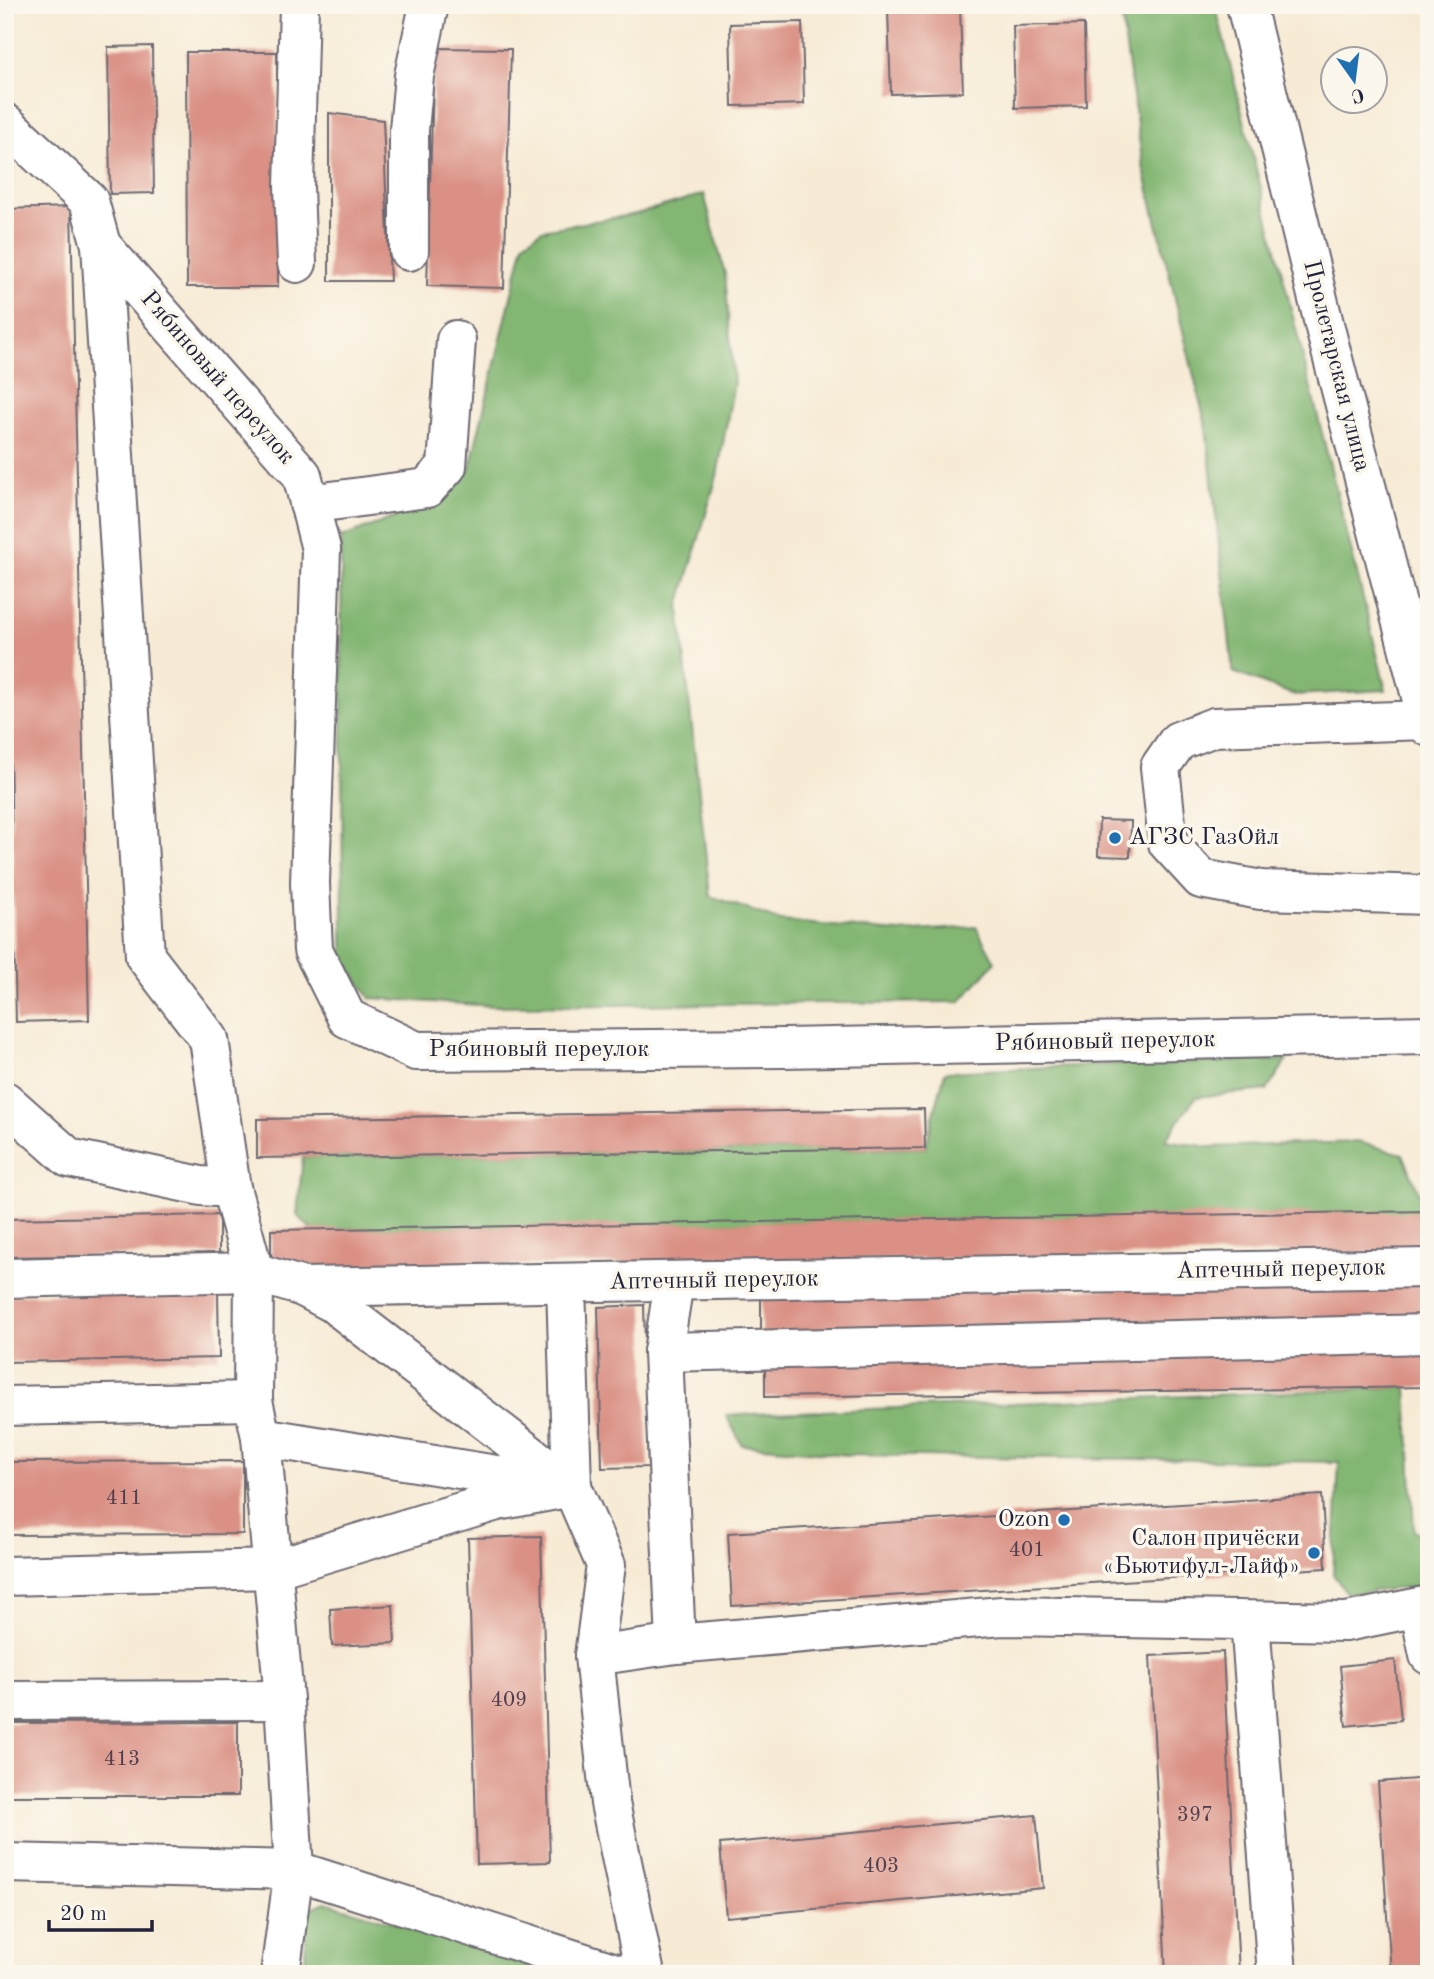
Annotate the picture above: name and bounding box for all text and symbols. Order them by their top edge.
north arrow [1318,46,1388,116]
text: С [1349,83,1366,105]
street label: Пролетарская улица [1298,258,1374,474]
street label: Рябиновый переулок [136,287,298,469]
place label: АГЗС ГазОйл [1129,826,1279,850]
marker: АГЗС ГазОйл [1107,830,1123,846]
street label: Рябиновый переулок [994,1028,1216,1056]
street label: Рябиновый переулок [429,1038,649,1062]
street label: Аптечный переулок [1176,1256,1386,1284]
street label: Аптечный переулок [609,1267,819,1295]
house number: 411 [106,1488,142,1509]
place label: Ozon [998,1508,1050,1532]
marker: Ozon [1056,1512,1072,1528]
place label: Салон причёски «Бьютифул-Лайф» [1103,1527,1300,1579]
house number: 401 [1009,1540,1045,1561]
marker: Салон причёски «Бьютифул-Лайф» [1306,1545,1322,1561]
house number: 409 [491,1690,527,1711]
house number: 413 [104,1749,140,1770]
house number: 397 [1177,1805,1213,1826]
house number: 403 [863,1856,899,1877]
scale bar [49,1888,152,1932]
text: 20 m [60,1904,107,1925]

